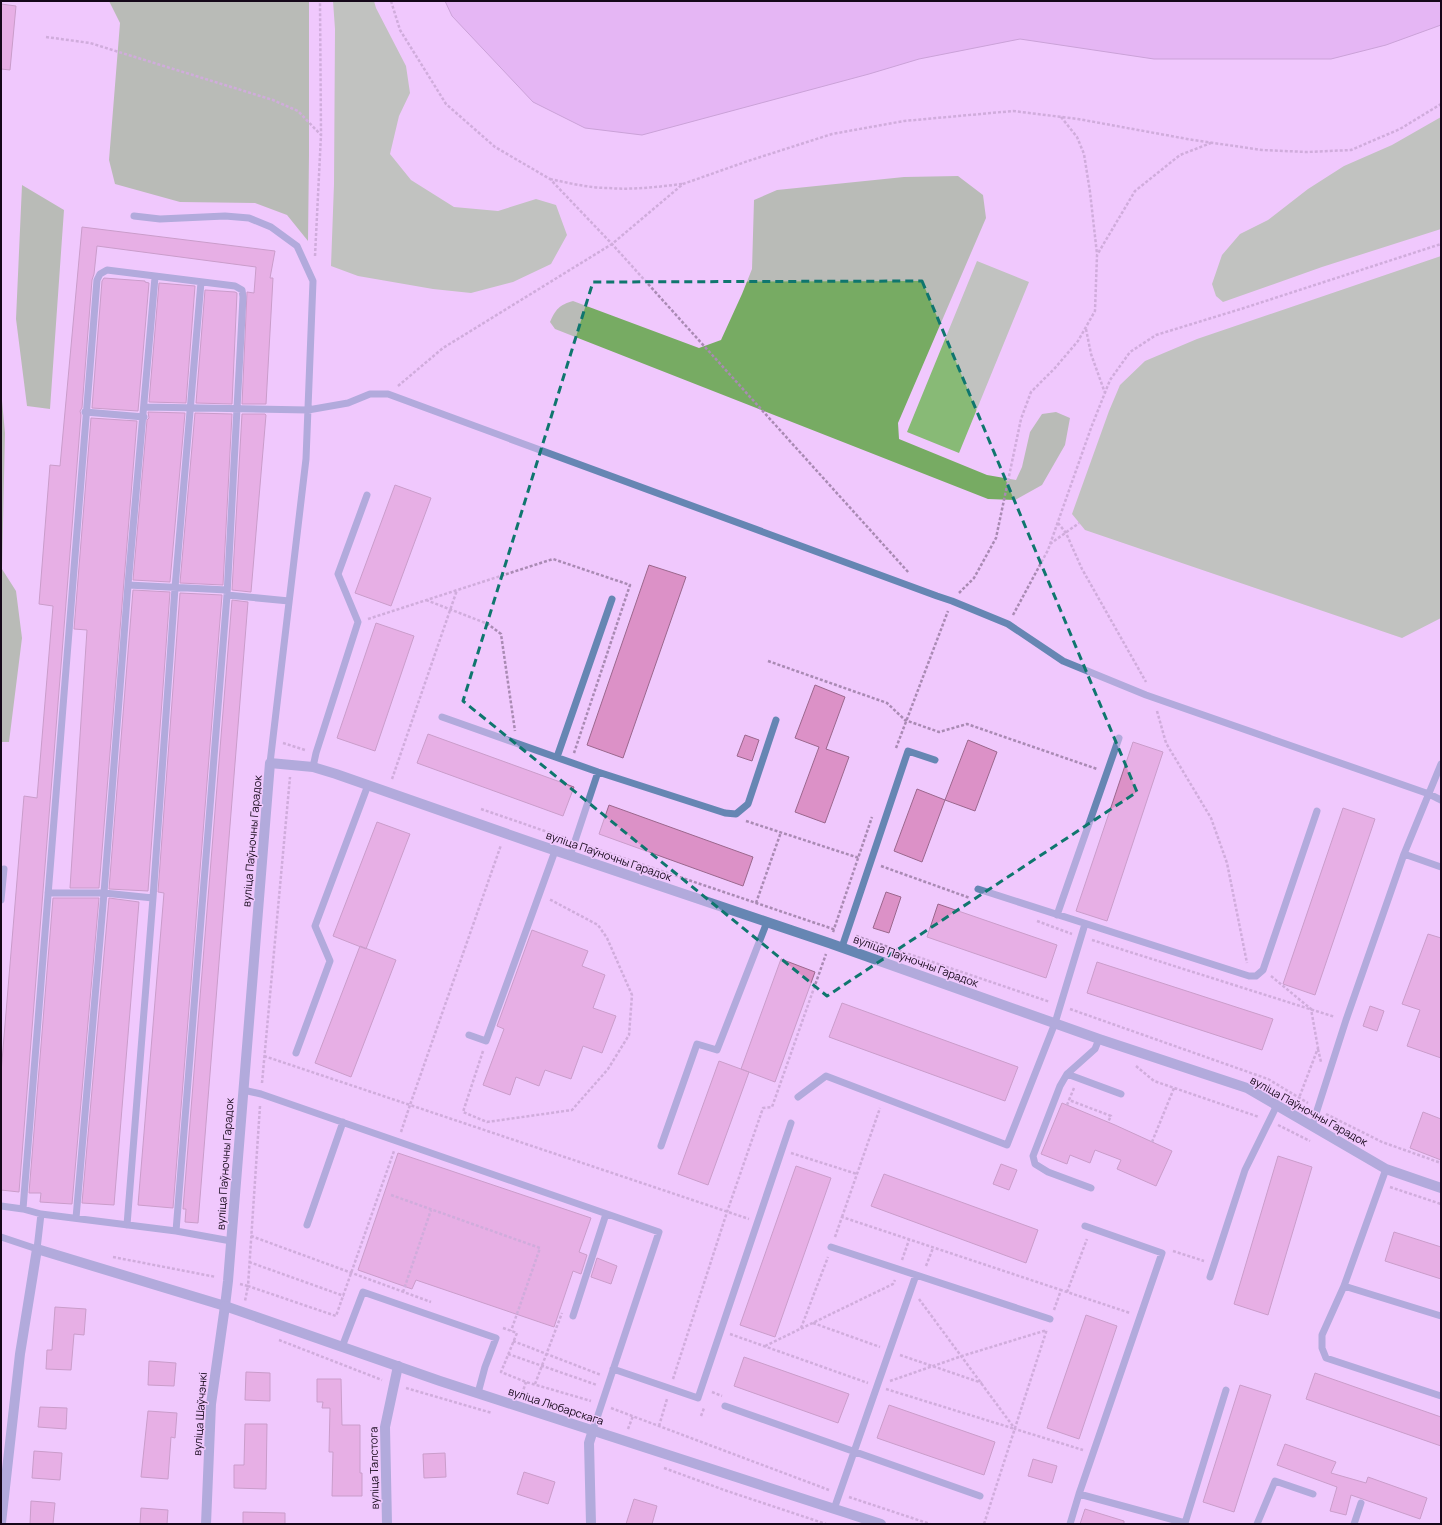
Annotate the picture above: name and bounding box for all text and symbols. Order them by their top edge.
street label: вуліца Паўночны Гарадок [238,774,265,907]
street label: вуліца Паўночны Гарадок [544,827,675,884]
street label: вуліца Паўночны Гарадок [852,931,981,990]
street label: вуліца Паўночны Гарадок [1248,1072,1371,1149]
street label: вуліца Паўночны Гарадок [212,1097,237,1230]
street label: вуліца Шаўчэнкі [189,1372,210,1456]
street label: вуліца Любарскага [506,1383,606,1428]
street label: вуліца Талстога [365,1427,382,1509]

